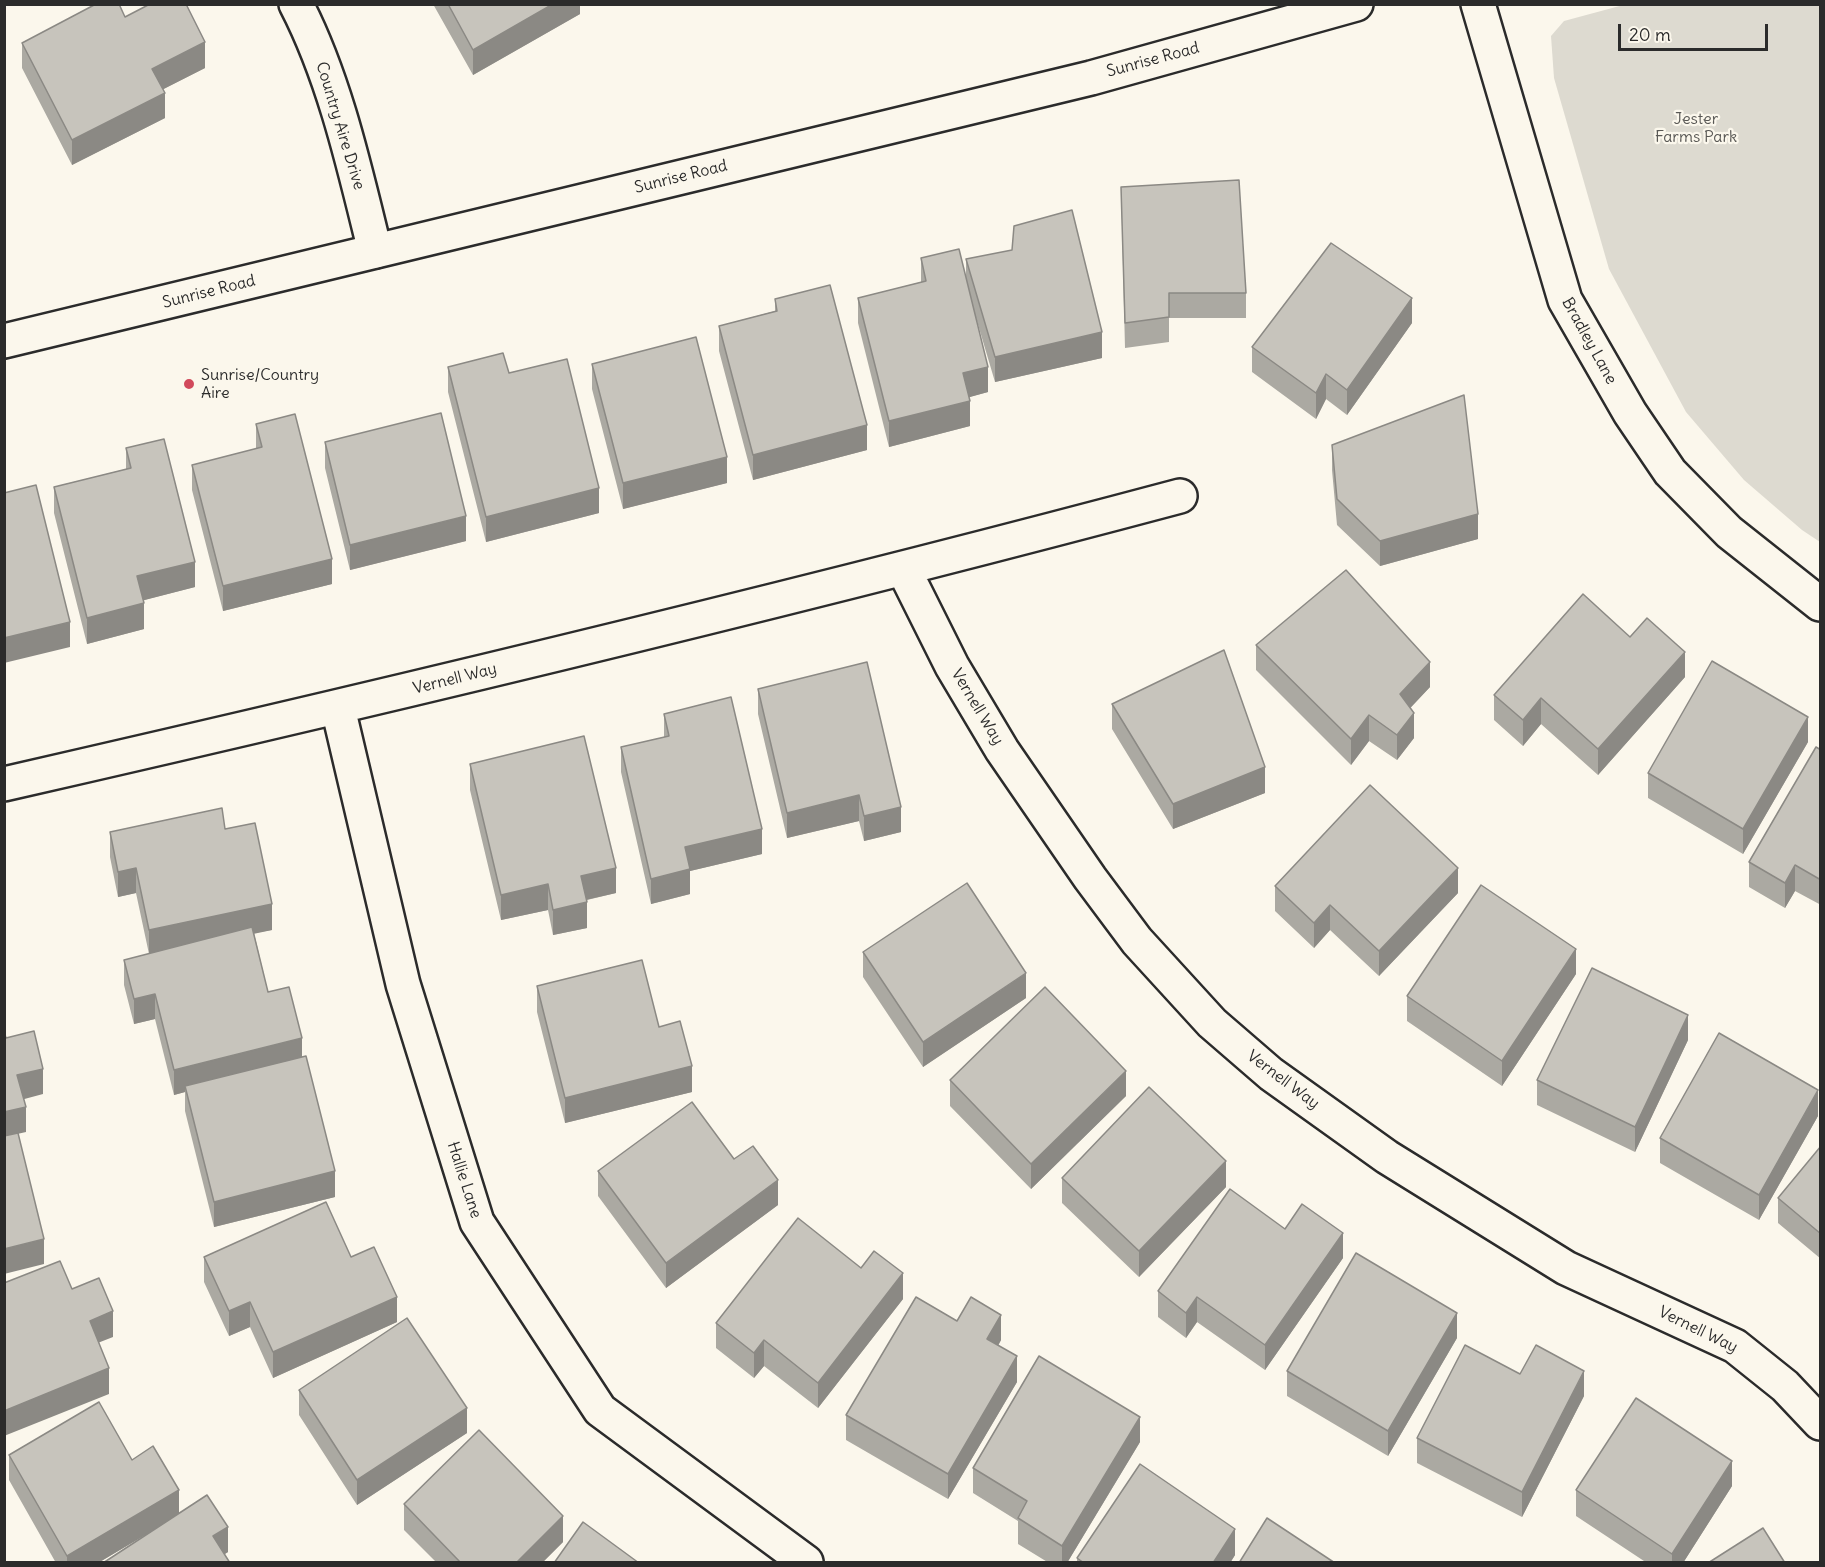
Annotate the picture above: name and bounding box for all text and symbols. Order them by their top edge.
scale bar [1621,12,1771,50]
text: 20 m [1629,23,1671,46]
street label: Sunrise Road [1105,38,1201,82]
street label: Country Aire Drive [311,60,369,192]
park label: Jester Farms Park [1655,109,1737,147]
street label: Sunrise Road [633,156,729,198]
street label: Sunrise Road [161,271,257,313]
street label: Bradley Lane [1557,294,1621,388]
place label: Sunrise/Country Aire [201,365,319,403]
marker: Sunrise/Country Aire [182,377,196,391]
street label: Vernell Way [411,659,499,699]
street label: Vernell Way [947,665,1007,749]
street label: Vernell Way [1243,1047,1323,1113]
street label: Hallie Lane [443,1139,485,1221]
street label: Vernell Way [1655,1303,1741,1357]

